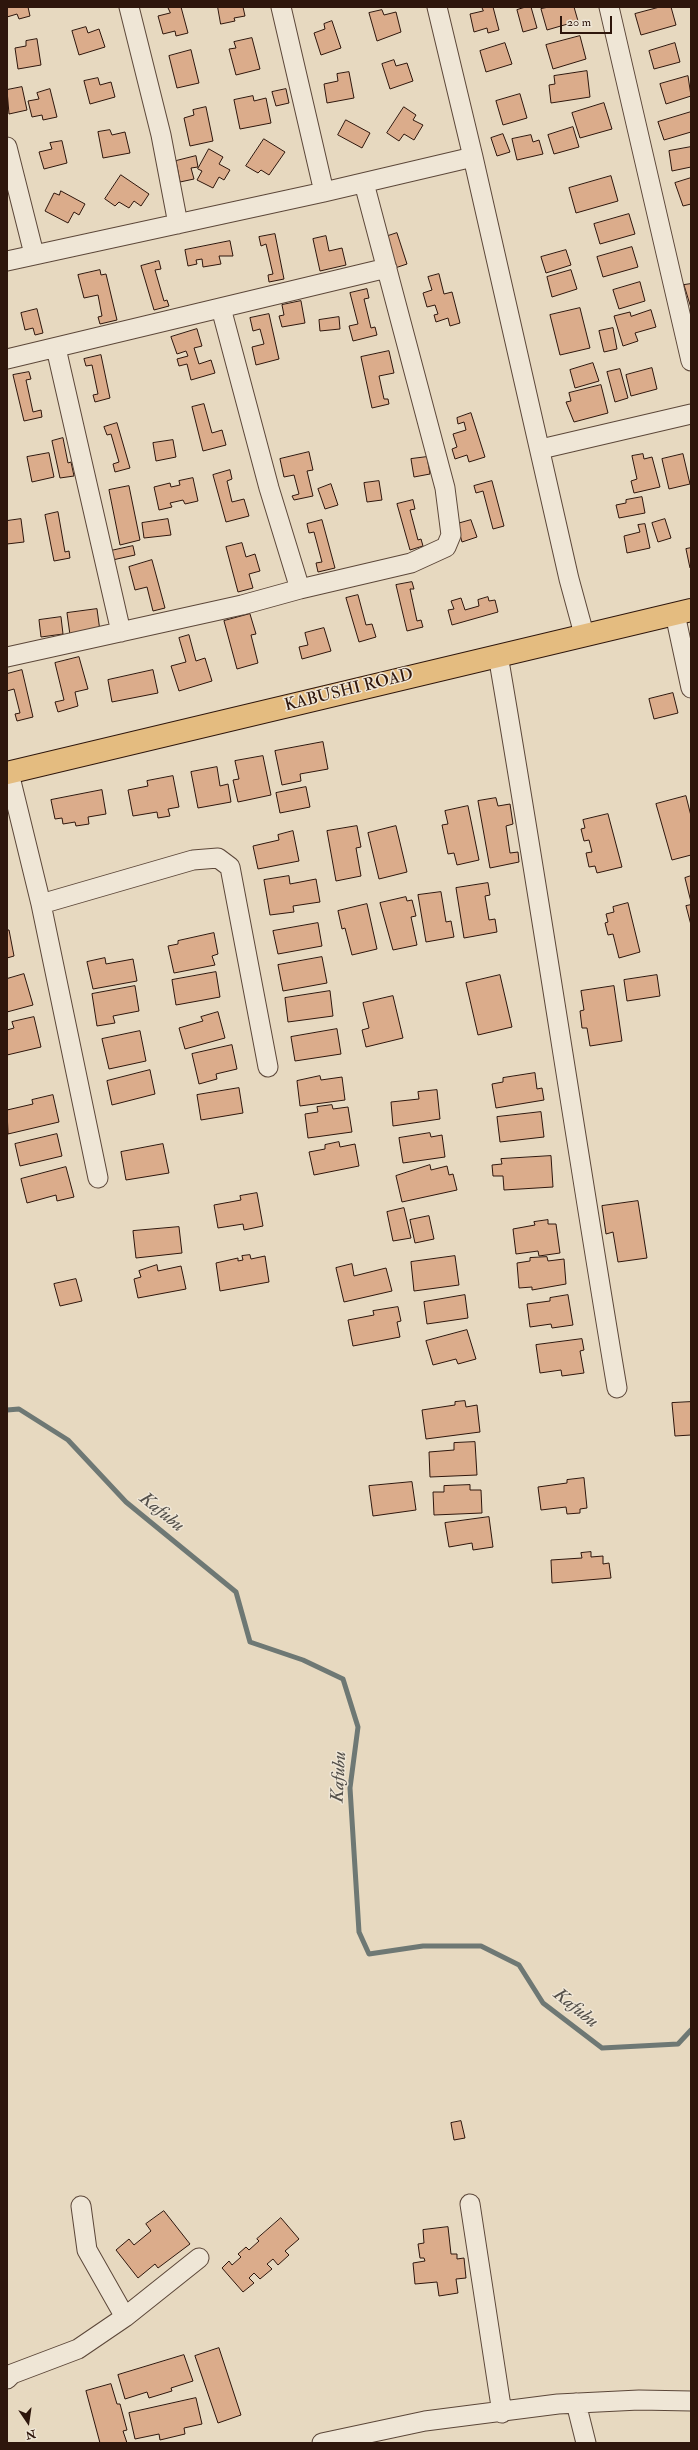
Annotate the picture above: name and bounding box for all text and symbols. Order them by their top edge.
scale bar [562,8,614,34]
text: 20 m [567,15,591,30]
street label: KABUSHI ROAD [283,665,415,717]
water label: Kafubu [134,1489,188,1537]
water label: Kafubu [328,1751,352,1803]
water label: Kafubu [548,1985,602,2033]
north arrow [8,2402,48,2442]
text: N [25,2427,37,2442]

